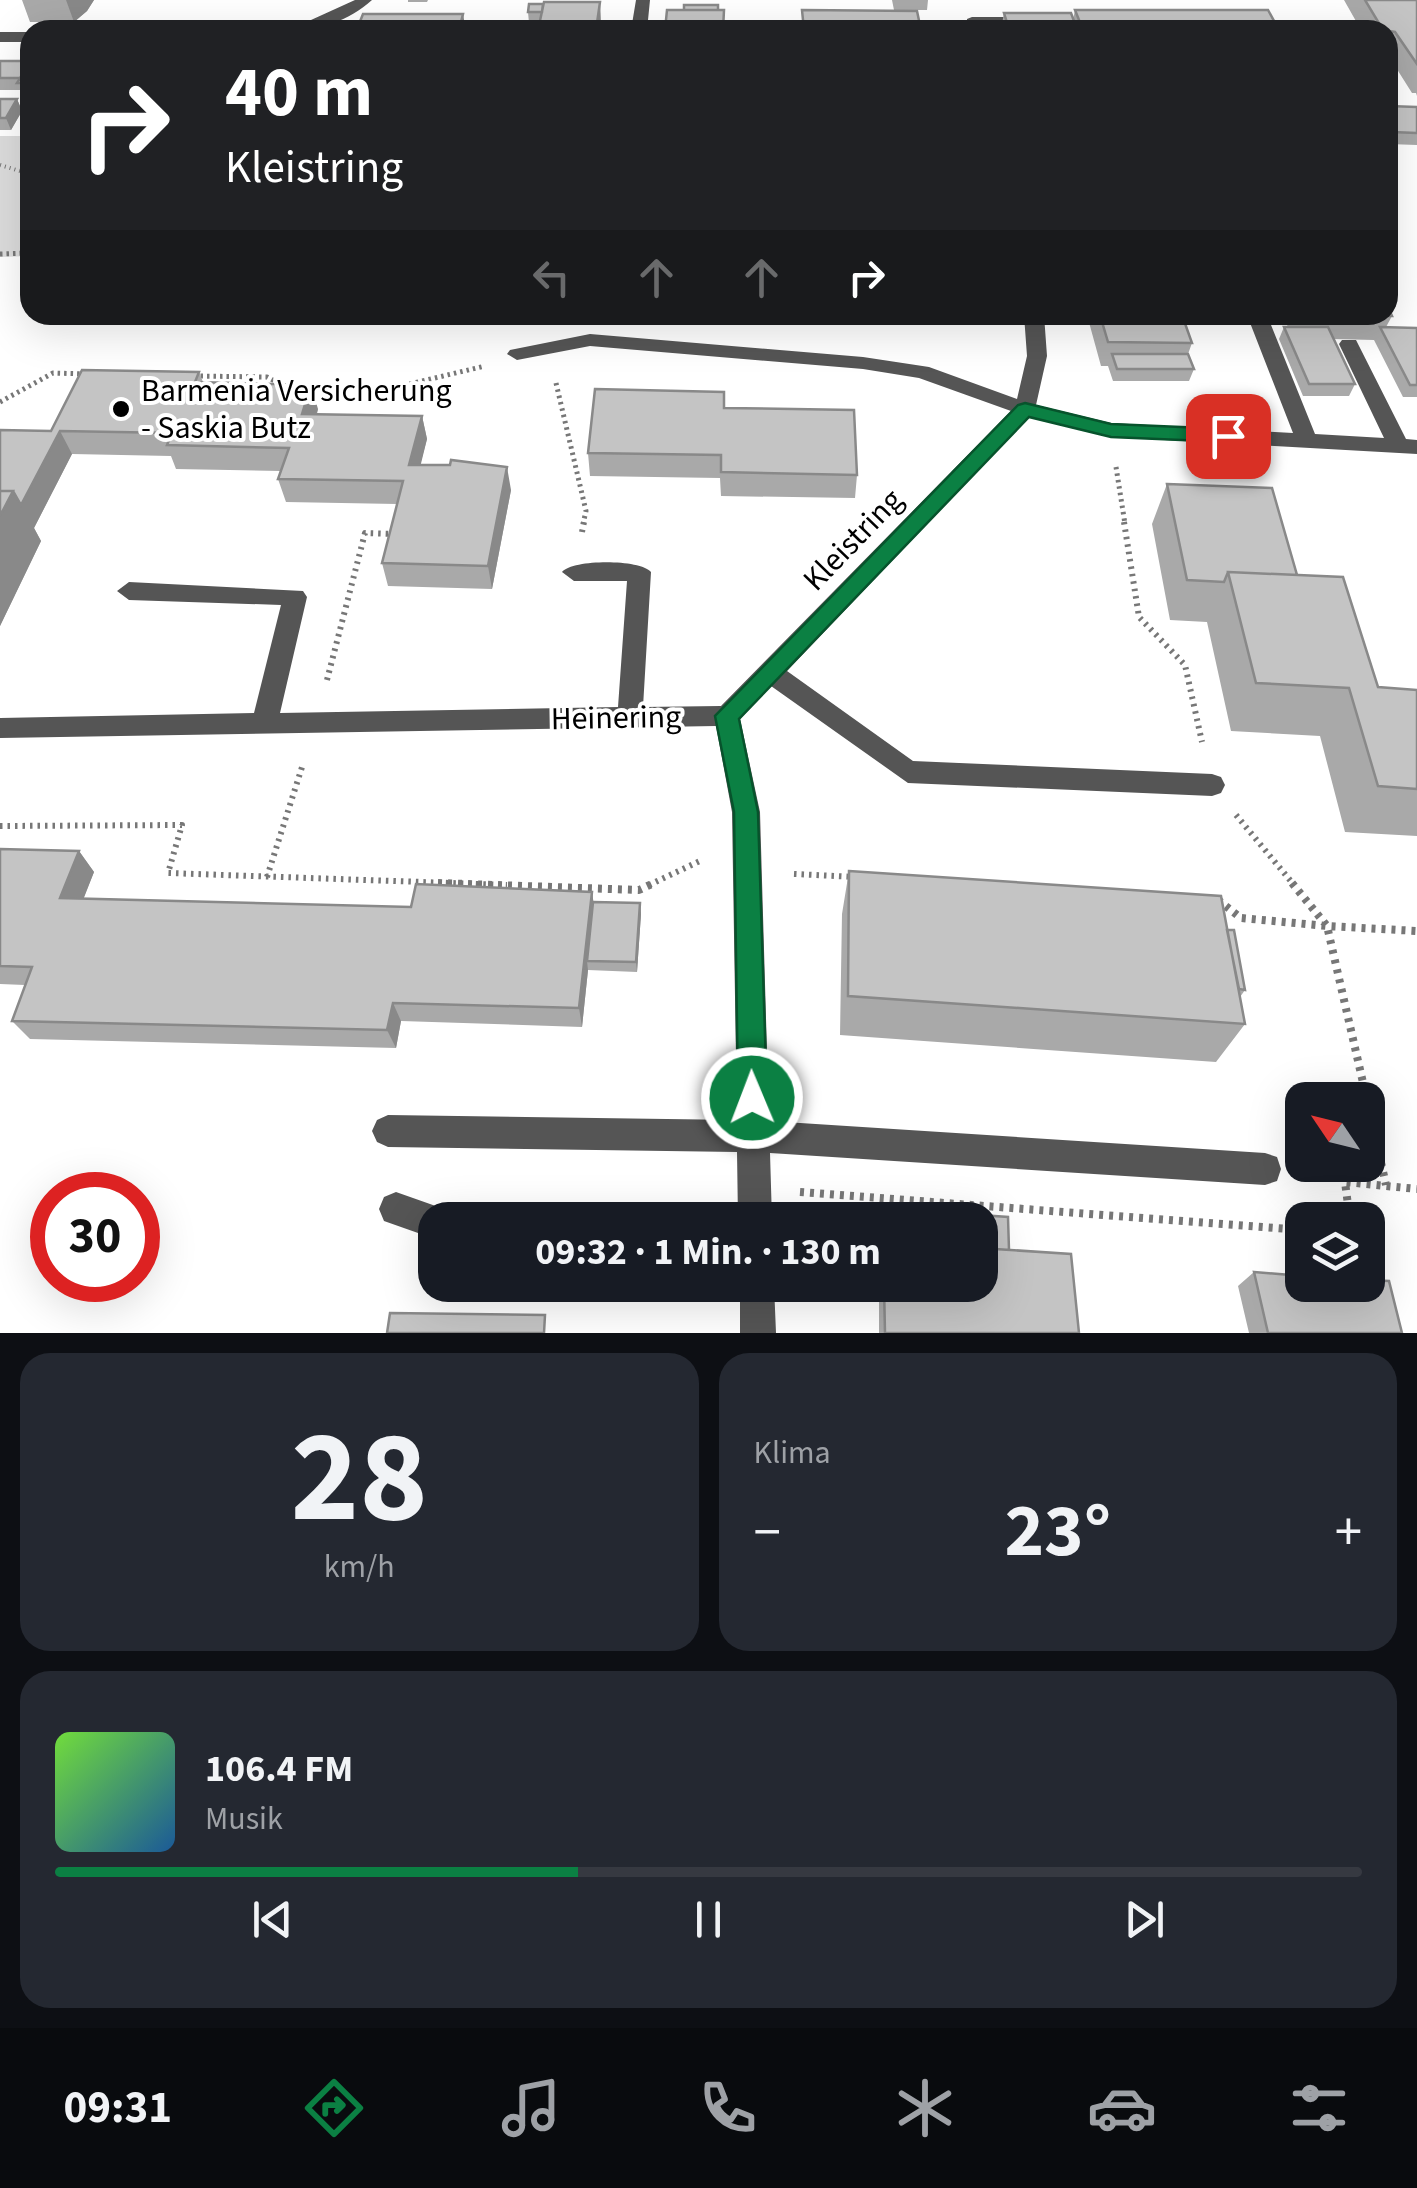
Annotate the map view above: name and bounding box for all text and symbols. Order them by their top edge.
text: 40 m [225,43,373,143]
icon: right [60,60,190,190]
text: Kleistring [225,136,403,200]
icon: left [524,250,579,305]
icon: ahead [629,250,684,305]
icon: ahead [734,250,789,305]
icon: right [839,250,894,305]
place label: Barmenia Versicherung - Saskia Butz [141,368,452,451]
pin [1186,394,1271,479]
marker: Barmenia Versicherung - Saskia Butz [110,398,132,420]
icon: arrive [1201,409,1256,464]
street label: Kleistring [792,478,914,602]
street label: Heinering [550,694,682,742]
position arrow [700,1046,804,1150]
north arrow [1285,1082,1385,1182]
map controls [1285,1082,1385,1302]
speed limit sign: 30 [30,1172,160,1302]
button: layers [1285,1202,1385,1302]
text: 09:32 · 1 Min. · 130 m [535,1225,881,1279]
text: 28 [291,1386,428,1571]
text: Klima [754,1430,831,1476]
text: 23° [1004,1478,1111,1585]
text: − [754,1494,781,1572]
text: + [1335,1494,1362,1572]
text: km/h [324,1544,395,1590]
text: 106.4 FM [205,1742,353,1796]
text: Musik [205,1796,283,1842]
icon: previous [245,1892,300,1947]
icon: pause [681,1892,736,1947]
icon: next [1117,1892,1172,1947]
icon: directions [299,2073,369,2143]
icon: music [496,2073,566,2143]
icon: phone [693,2073,763,2143]
icon: climate [890,2073,960,2143]
icon: car [1087,2073,1157,2143]
icon: filters [1284,2073,1354,2143]
text: 09:31 [63,2076,172,2140]

